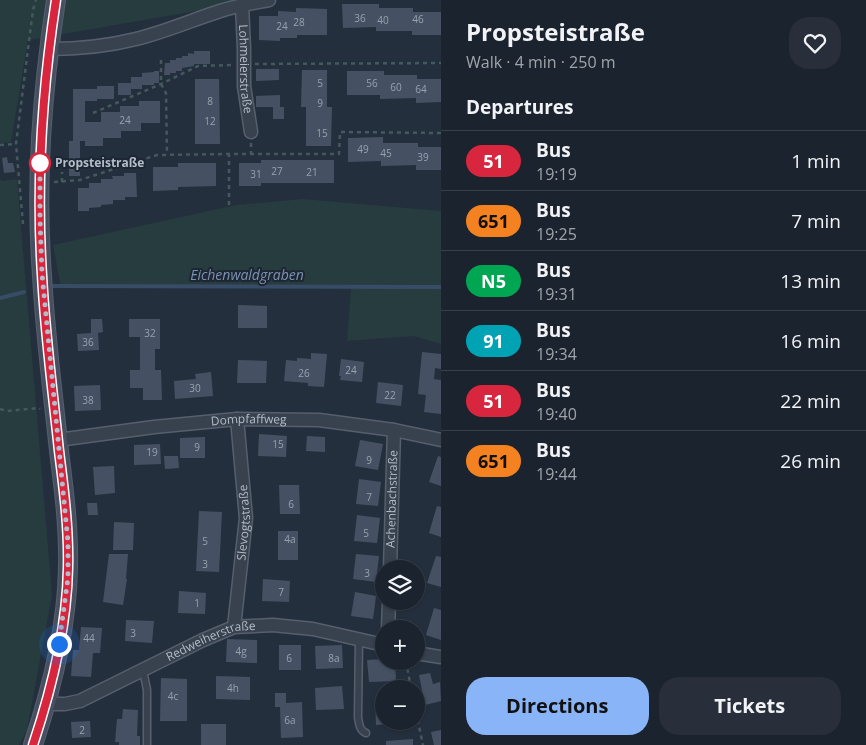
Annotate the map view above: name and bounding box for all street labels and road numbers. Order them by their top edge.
street label: Lohmeierstraße [235,24,257,115]
street label: Dompfaffweg [210,410,287,429]
street label: Achenbachstraße [382,450,401,548]
street label: Slevogtstraße [232,484,254,561]
street label: Redweiherstraße [163,617,256,665]

